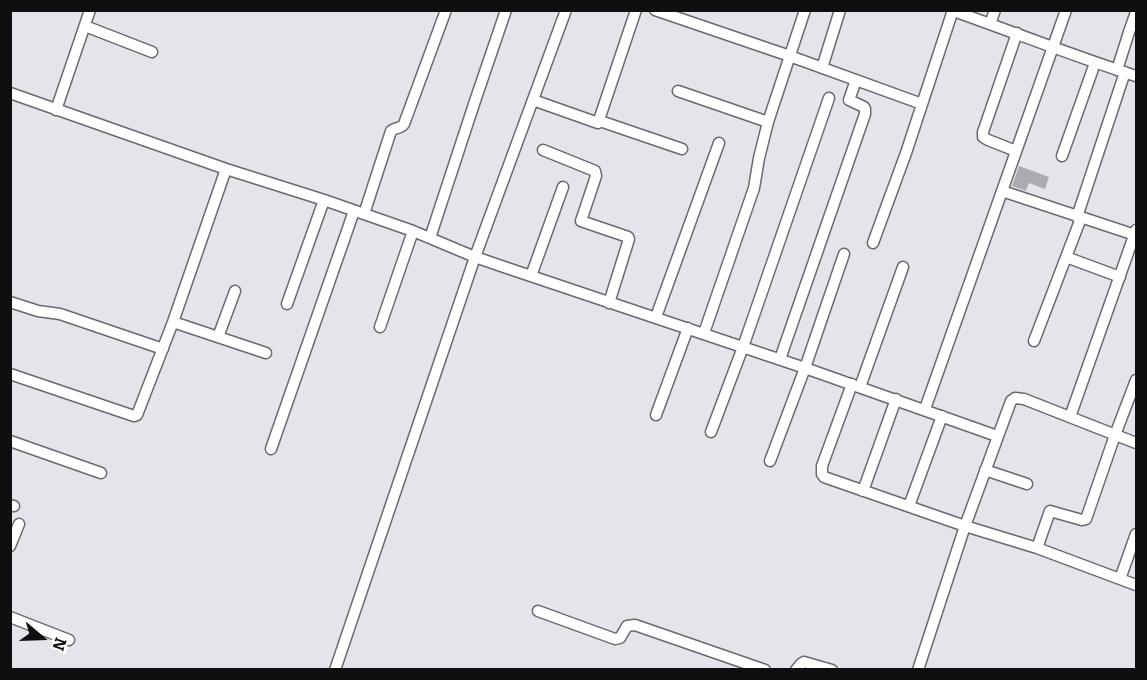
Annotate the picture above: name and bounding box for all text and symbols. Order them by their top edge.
north arrow [12,608,72,668]
text: N [49,635,70,653]

